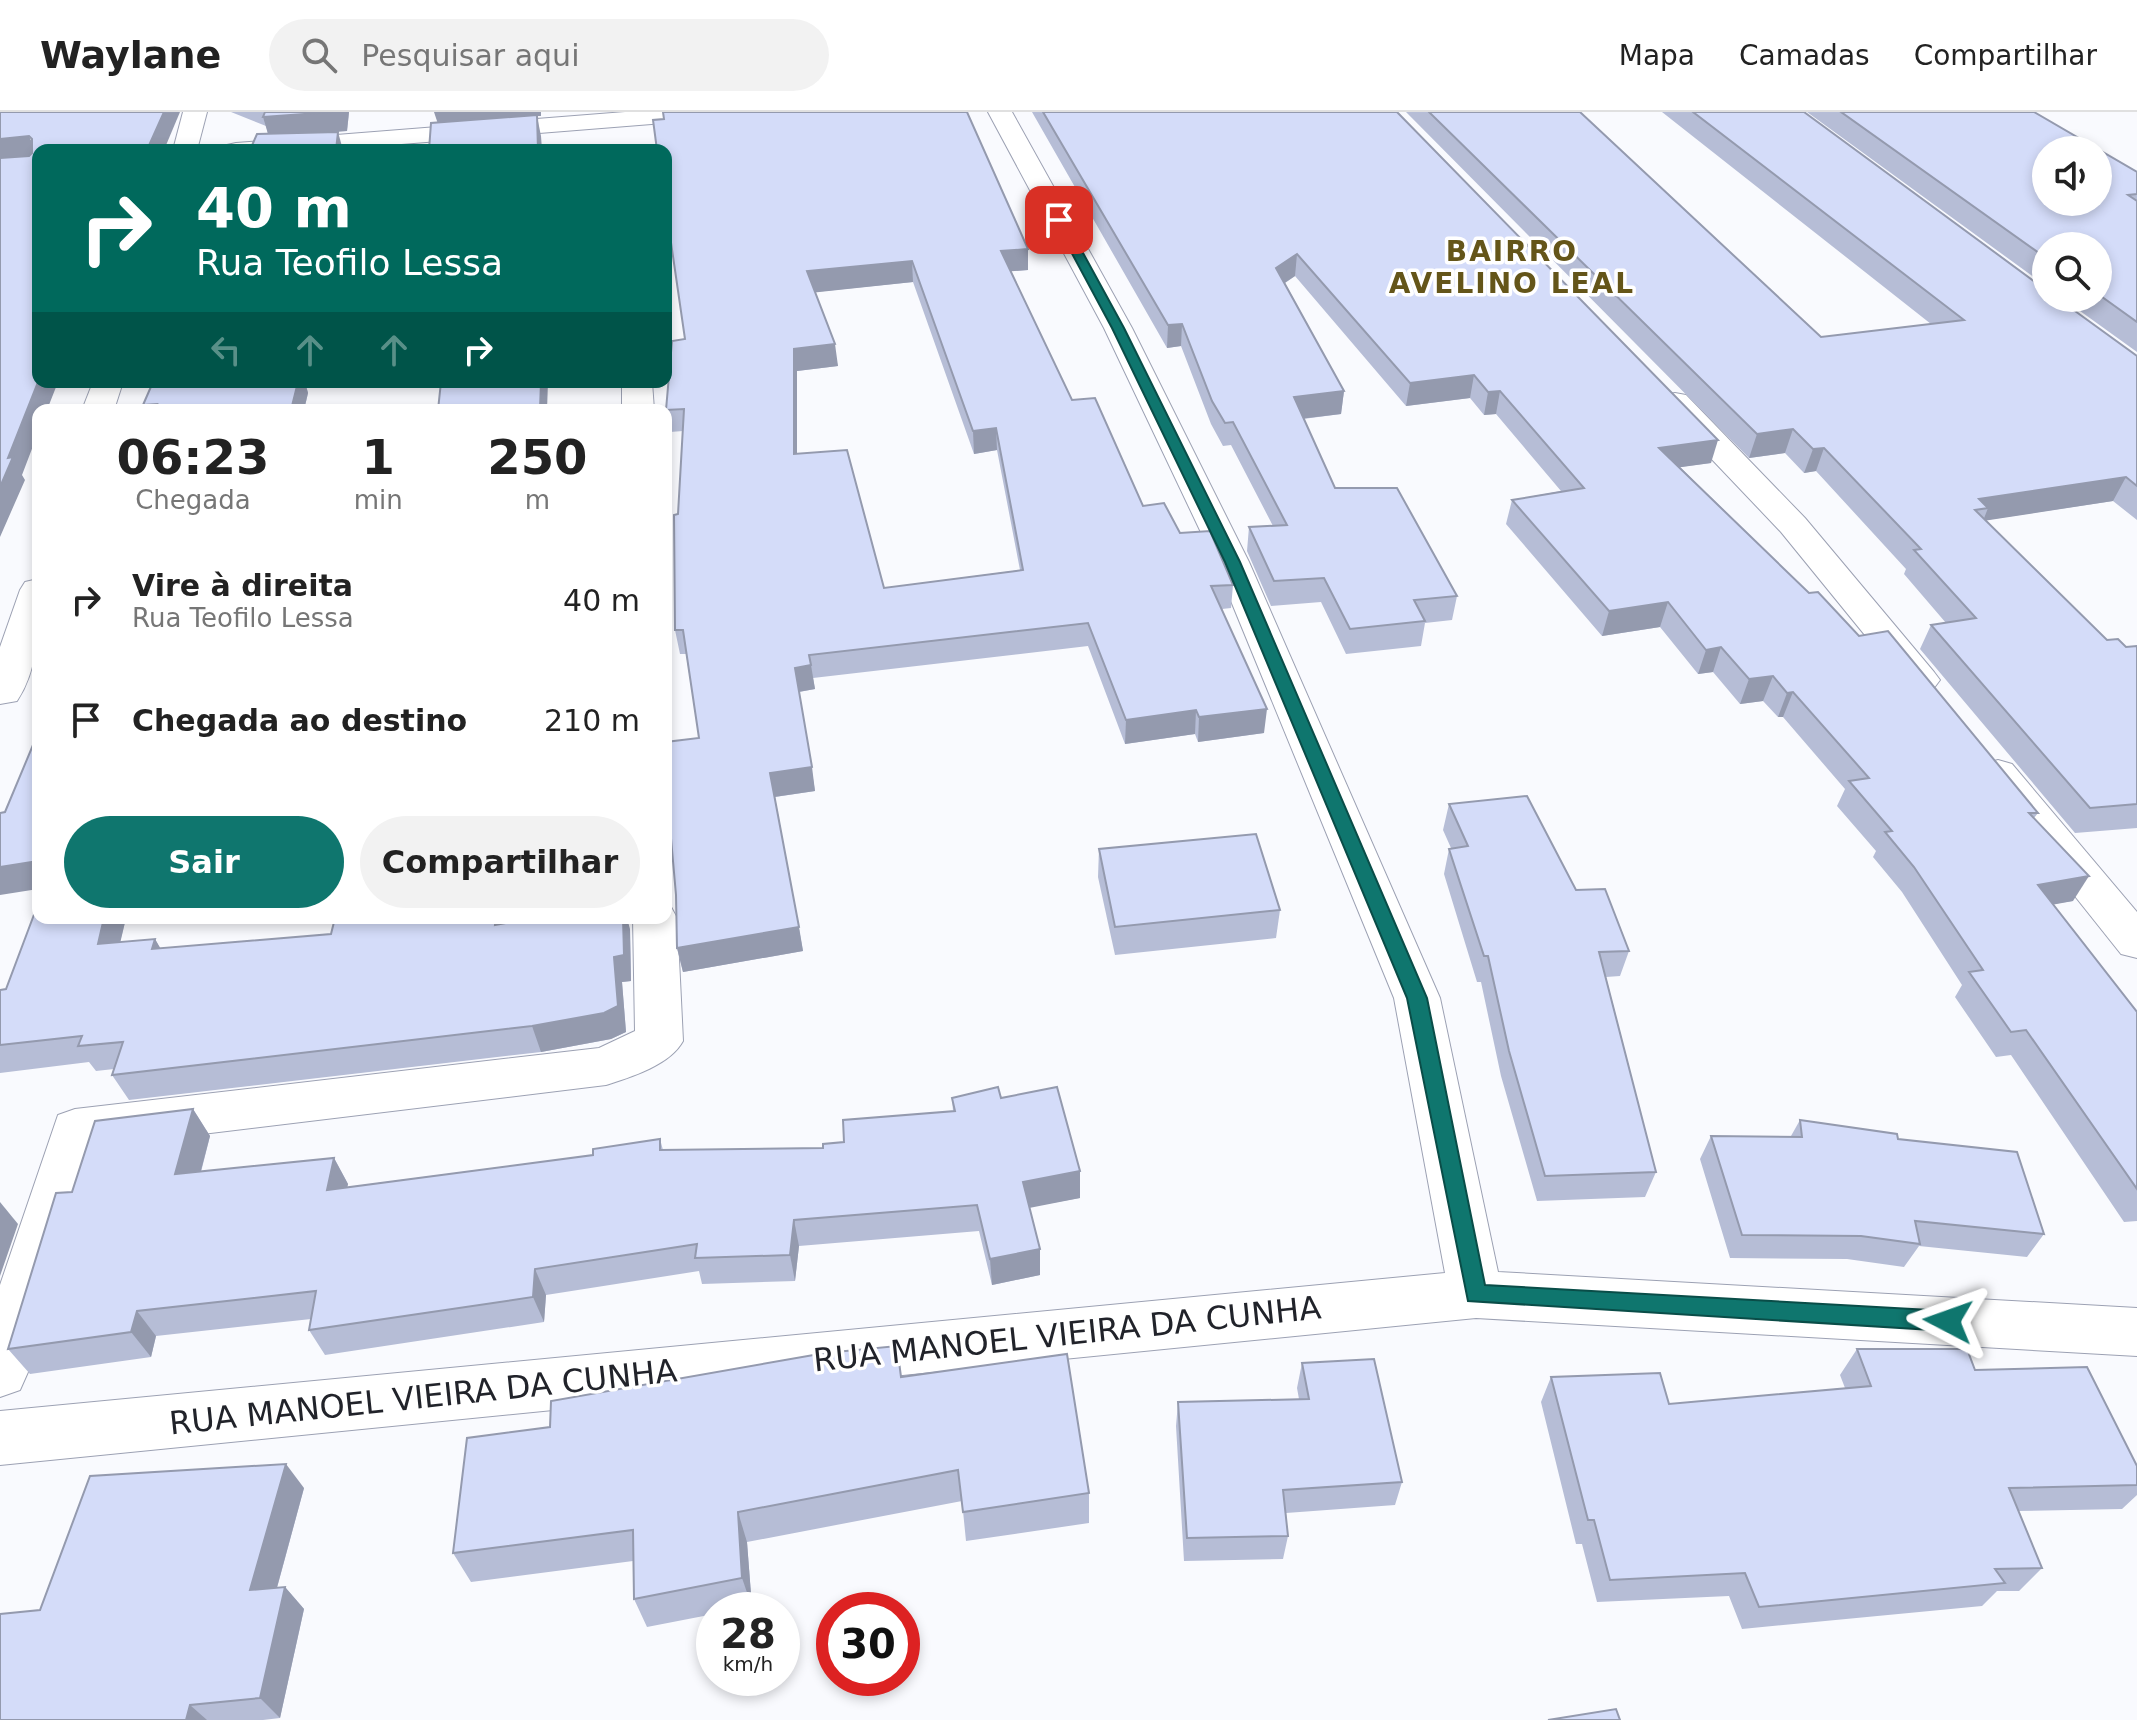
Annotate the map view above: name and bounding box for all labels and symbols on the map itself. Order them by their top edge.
pin [1025,186,1093,254]
district label: BAIRRO AVELINO LEAL [1389,235,1635,300]
position arrow [1906,1279,1990,1363]
street label: RUA MANOEL VIEIRA DA CUNHA [811,1288,1323,1380]
street label: RUA MANOEL VIEIRA DA CUNHA [167,1351,679,1443]
speed limit sign: 30 [816,1592,920,1696]

